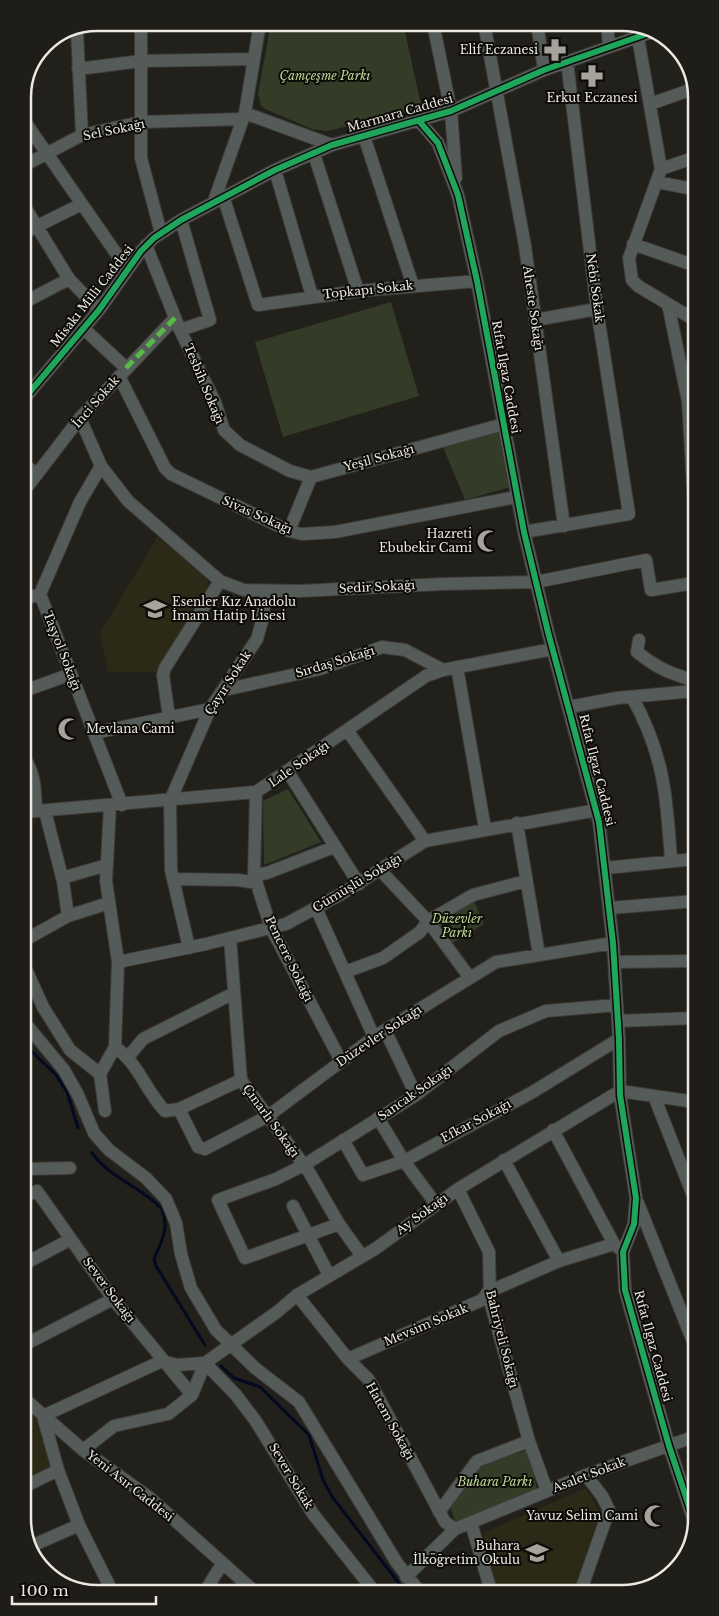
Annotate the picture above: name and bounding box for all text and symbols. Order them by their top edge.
pharmacy icon: Elif Eczanesi [542,37,568,63]
place label: Elif Eczanesi [460,42,538,57]
pharmacy icon: Erkut Eczanesi [579,63,605,89]
park label: Çamçeşme Parkı [280,68,370,83]
street label: Marmara Caddesi [345,90,455,135]
place label: Erkut Eczanesi [546,90,638,105]
street label: Sel Sokağı [82,116,146,143]
street label: Misakı Milli Caddesi [47,242,136,350]
street label: Nebi Sokak [583,252,608,324]
street label: Aheste Sokağı [520,264,547,351]
street label: Topkapı Sokak [322,277,415,302]
street label: Rıfat Ilgaz Caddesi [489,319,524,435]
street label: Tesbih Sokağı [181,342,228,426]
street label: İnci Sokak [68,371,123,431]
street label: Yeşil Sokağı [341,441,416,474]
street label: Sivas Sokağı [220,492,295,537]
place label: Hazreti Ebubekir Cami [379,526,472,555]
mosque icon: Hazreti Ebubekir Cami [475,528,501,554]
street label: Sedir Sokağı [338,577,416,596]
place label: Esenler Kız Anadolu İmam Hatip Lisesi [172,594,296,623]
school or university icon: Esenler Kız Anadolu İmam Hatip Lisesi [142,596,168,622]
street label: Taşyol Sokağı [40,609,85,693]
street label: Sırdaş Sokağı [293,642,376,681]
street label: Çayır Sokak [201,647,254,718]
street label: Rıfat Ilgaz Caddesi [576,712,619,827]
mosque icon: Mevlana Cami [56,716,82,742]
place label: Mevlana Cami [86,721,175,736]
street label: Lale Sokağı [266,737,332,790]
street label: Gümüşlü Sokağı [310,850,404,915]
park label: Düzevler Parkı [431,911,483,940]
street label: Pencere Sokağı [262,914,317,1004]
street label: Düzevler Sokağı [333,1001,424,1070]
street label: Sancak Sokağı [375,1061,455,1124]
street label: Çınarlı Sokağı [240,1081,303,1160]
street label: Efkar Sokağı [438,1096,513,1145]
street label: Ay Sokağı [392,1190,450,1238]
street label: Sever Sokağı [80,1254,139,1325]
street label: Bahriyeli Sokağı [483,1288,522,1389]
street label: Rıfat Ilgaz Caddesi [631,1288,676,1403]
street label: Mevsim Sokak [382,1300,471,1349]
street label: Hatem Sokağı [363,1379,418,1462]
street label: Sever Sokak [266,1440,317,1512]
street label: Yeni Asır Caddesi [83,1446,177,1524]
street label: Asalet Sokak [549,1453,628,1496]
park label: Buhara Parkı [457,1474,532,1489]
mosque icon: Yavuz Selim Cami [642,1503,668,1529]
place label: Yavuz Selim Cami [525,1508,638,1523]
place label: Buhara İlköğretim Okulu [413,1538,520,1567]
school or university icon: Buhara İlköğretim Okulu [524,1540,550,1566]
scale bar [12,1574,156,1606]
text: 100 m [20,1581,69,1600]

